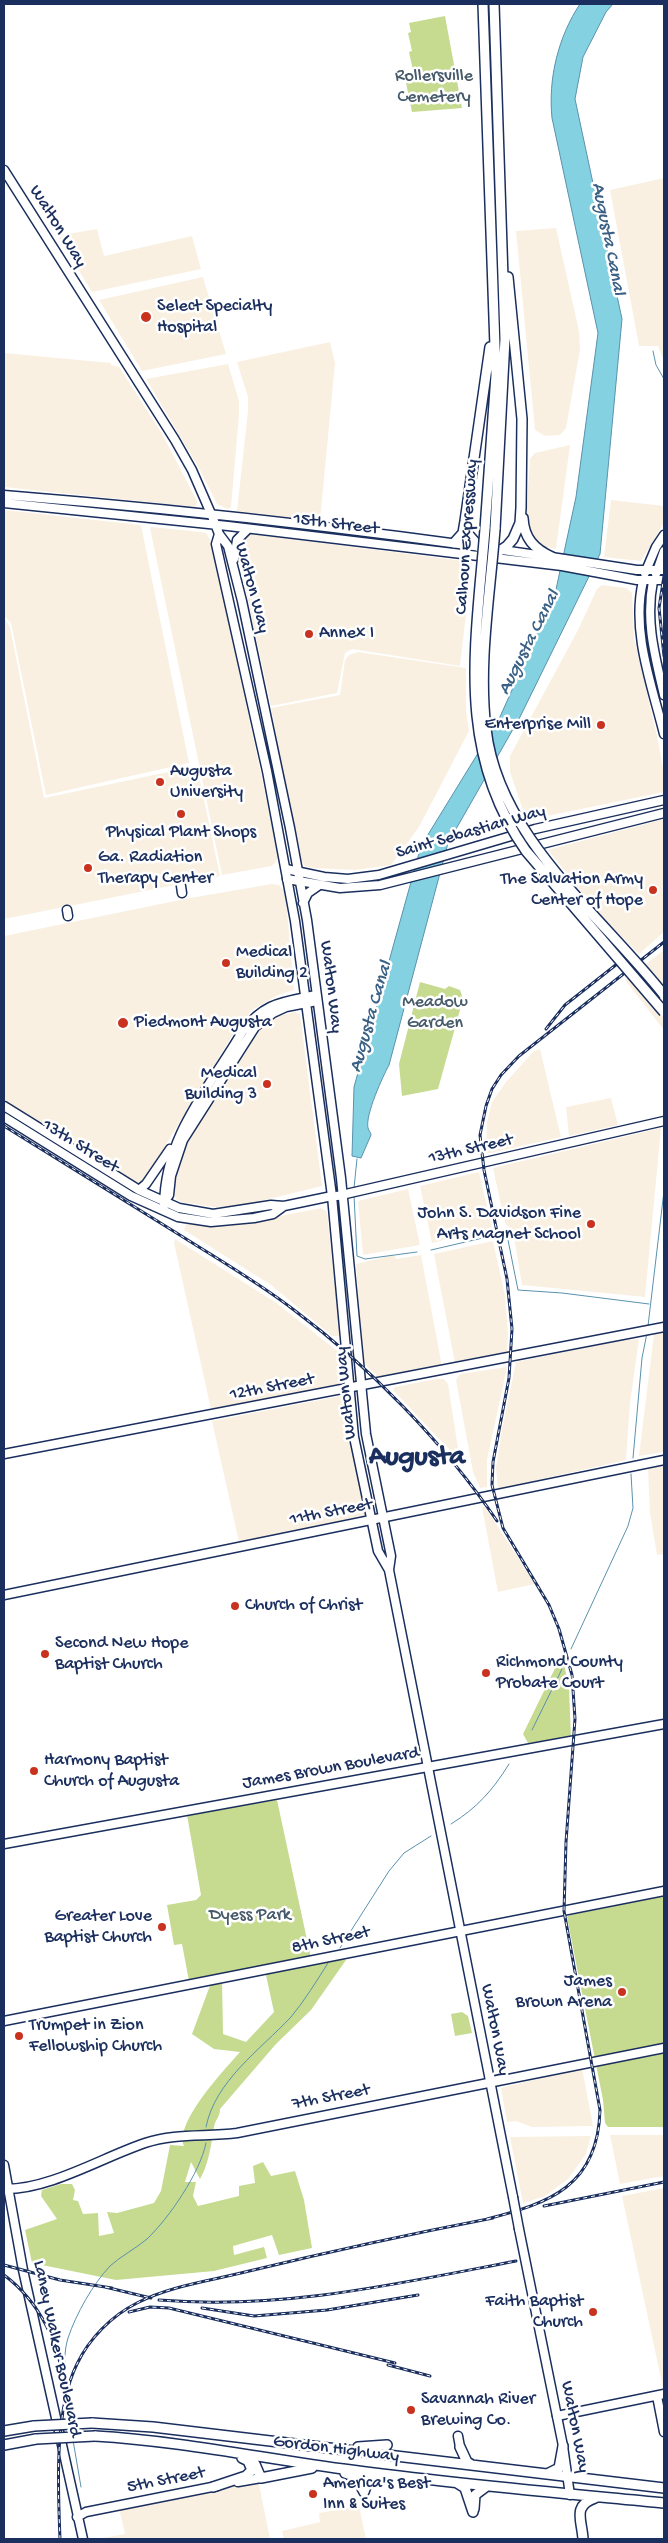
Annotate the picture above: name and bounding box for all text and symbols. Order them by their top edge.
park label: Rollersville Cemetery [395,66,473,108]
water label: Augusta Canal [585,181,629,297]
street label: Walton Way [23,182,91,272]
place label: Select Specialty Hospital [157,296,272,338]
marker: Select Specialty Hospital [139,310,153,324]
street label: Calhoun Expressway [452,459,484,615]
street label: 15th Street [292,509,380,541]
street label: Walton Way [229,540,273,636]
water label: Augusta Canal [494,587,566,699]
place label: Annex I [319,623,374,645]
marker: Annex I [303,628,315,640]
place label: Enterprise Mill [485,714,591,736]
marker: Enterprise Mill [595,719,607,731]
place label: Augusta University [170,761,243,804]
marker: Augusta University [154,776,166,788]
street label: Saint Sebastian Way [394,801,548,865]
marker: Physical Plant Shops [175,808,187,820]
place label: Physical Plant Shops [106,822,256,844]
place label: Ga. Radiation Therapy Center [98,847,213,890]
marker: Ga. Radiation Therapy Center [82,862,94,874]
place label: The Salvation Army Center of Hope [501,869,643,912]
marker: The Salvation Army Center of Hope [647,884,659,896]
street label: Walton Way [314,940,346,1034]
place label: Medical Building 2 [236,942,308,984]
marker: Medical Building 2 [220,957,232,969]
water label: Augusta Canal [345,959,399,1075]
park label: Meadow Garden [402,992,468,1034]
place label: Piedmont Augusta [134,1012,272,1034]
marker: Piedmont Augusta [116,1016,130,1030]
place label: Medical Building 3 [185,1063,257,1106]
marker: Medical Building 3 [261,1078,273,1090]
street label: 13th Street [38,1115,122,1179]
street label: 13th Street [427,1130,515,1170]
place label: John S. Davidson Fine Arts Magnet School [418,1203,581,1246]
marker: John S. Davidson Fine Arts Magnet School [585,1218,597,1230]
street label: Walton Way [331,1346,363,1440]
street label: 12th Street [228,1369,316,1407]
district label: Augusta [369,1442,465,1476]
street label: 11th Street [288,1494,374,1532]
place label: Church of Christ [245,1595,362,1617]
marker: Church of Christ [229,1600,241,1612]
place label: Second New Hope Baptist Church [55,1633,188,1676]
marker: Second New Hope Baptist Church [39,1648,51,1660]
place label: Richmond County Probate Court [496,1652,623,1695]
marker: Richmond County Probate Court [480,1667,492,1679]
street label: James Brown Boulevard [241,1743,421,1795]
place label: Harmony Baptist Church of Augusta [44,1750,179,1792]
marker: Harmony Baptist Church of Augusta [28,1765,40,1777]
park label: Dyess Park [209,1905,291,1927]
place label: Greater Love Baptist Church [44,1906,152,1948]
marker: Greater Love Baptist Church [156,1921,168,1933]
street label: 8th Street [290,1922,372,1960]
place label: James Brown Arena [515,1971,612,2014]
street label: Walton Way [475,1982,513,2078]
marker: James Brown Arena [616,1986,628,1998]
place label: Trumpet in Zion Fellowship Church [29,2015,162,2058]
marker: Trumpet in Zion Fellowship Church [13,2030,25,2042]
street label: 7th Street [290,2080,372,2116]
street label: Laney Walker Boulevard [27,2259,85,2439]
place label: Faith Baptist Church [485,2291,583,2334]
marker: Faith Baptist Church [587,2306,599,2318]
street label: Walton Way [555,2379,593,2475]
place label: Savannah River Brewing Co. [421,2389,535,2432]
marker: Savannah River Brewing Co. [405,2404,417,2416]
street label: Gordon Highway [272,2432,400,2468]
street label: 5th Street [125,2463,207,2499]
place label: America's Best Inn & Suites [323,2473,430,2516]
marker: America's Best Inn & Suites [307,2488,319,2500]

